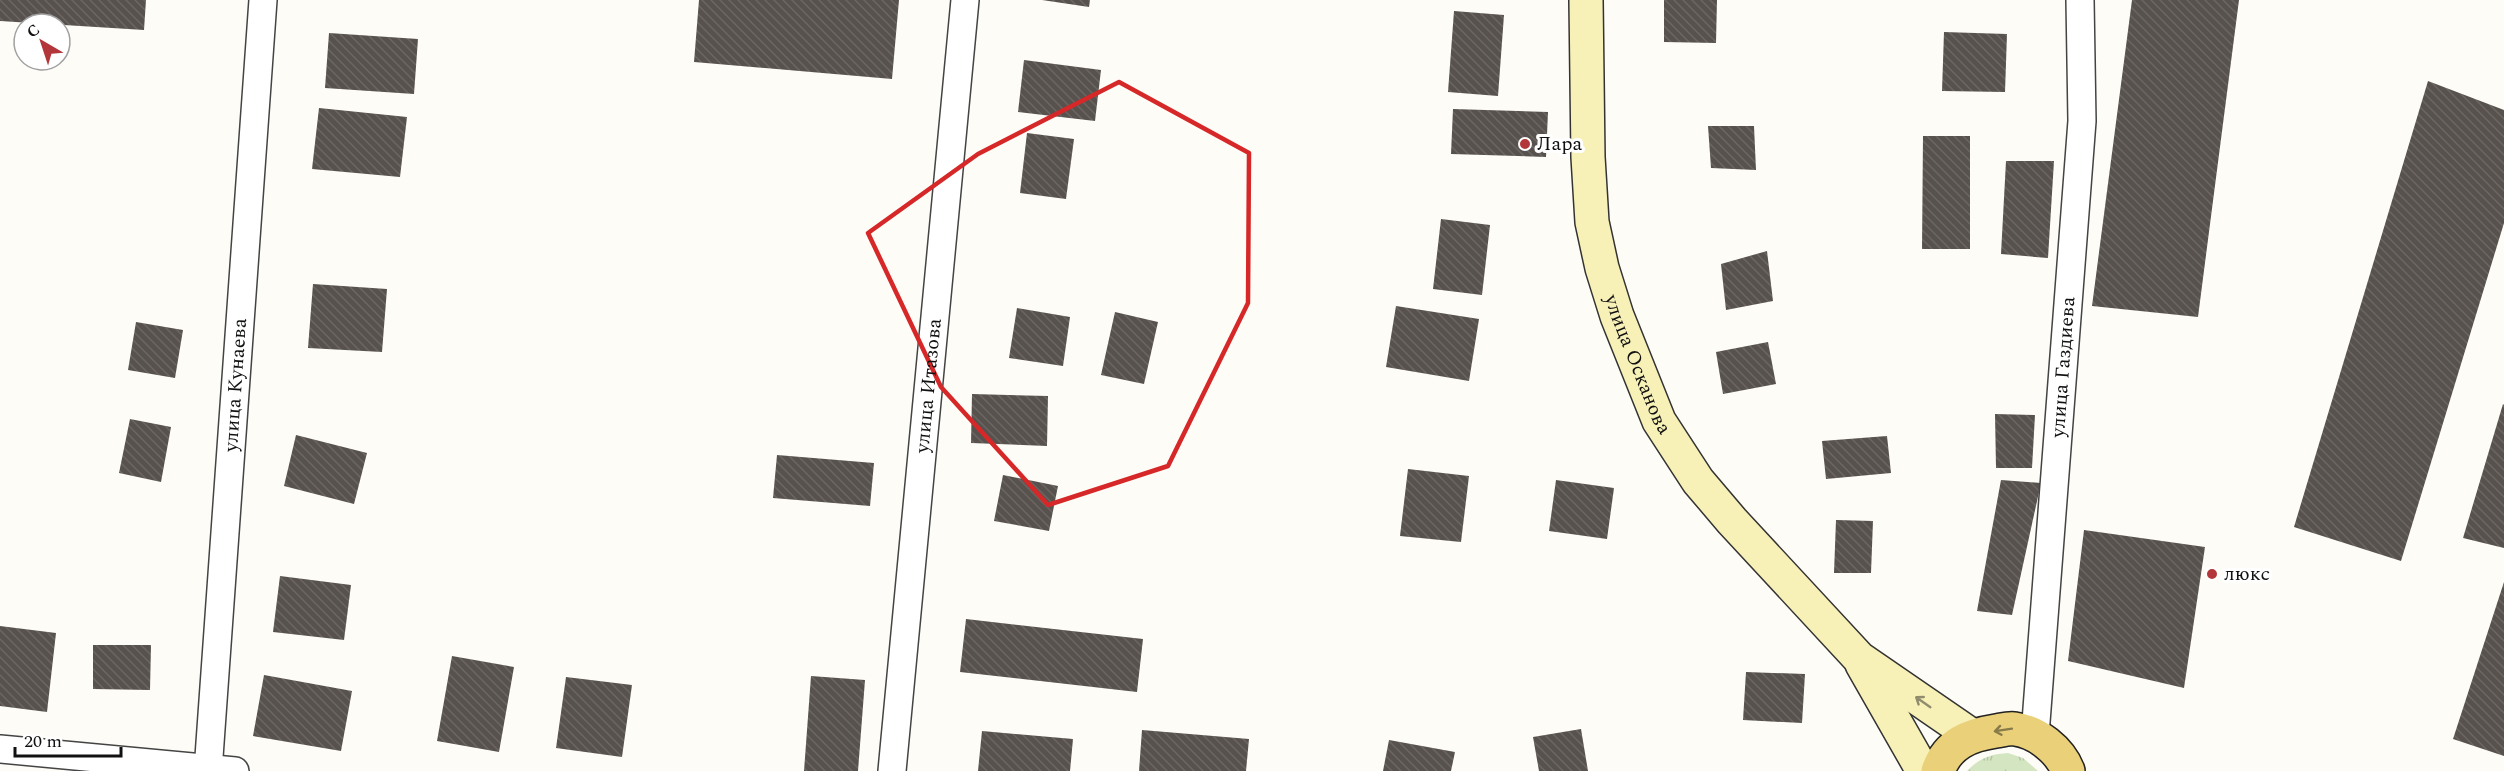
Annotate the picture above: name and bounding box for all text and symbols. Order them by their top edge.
north arrow [12,12,72,72]
text: С [21,18,45,44]
place label: Лара [1537,129,1583,159]
marker: Лара [1518,137,1532,151]
street label: улица Осканова [1596,290,1679,441]
street label: улица Газдиева [2043,295,2084,440]
street label: улица Кунаева [216,317,255,454]
street label: улица Итазова [907,317,950,455]
place label: люкс [2224,559,2270,589]
marker: люкс [2205,567,2219,581]
one-way arrow [1915,696,1932,708]
scale bar [15,720,122,758]
one-way arrow [1994,725,2014,736]
text: 20 m [24,728,62,755]

